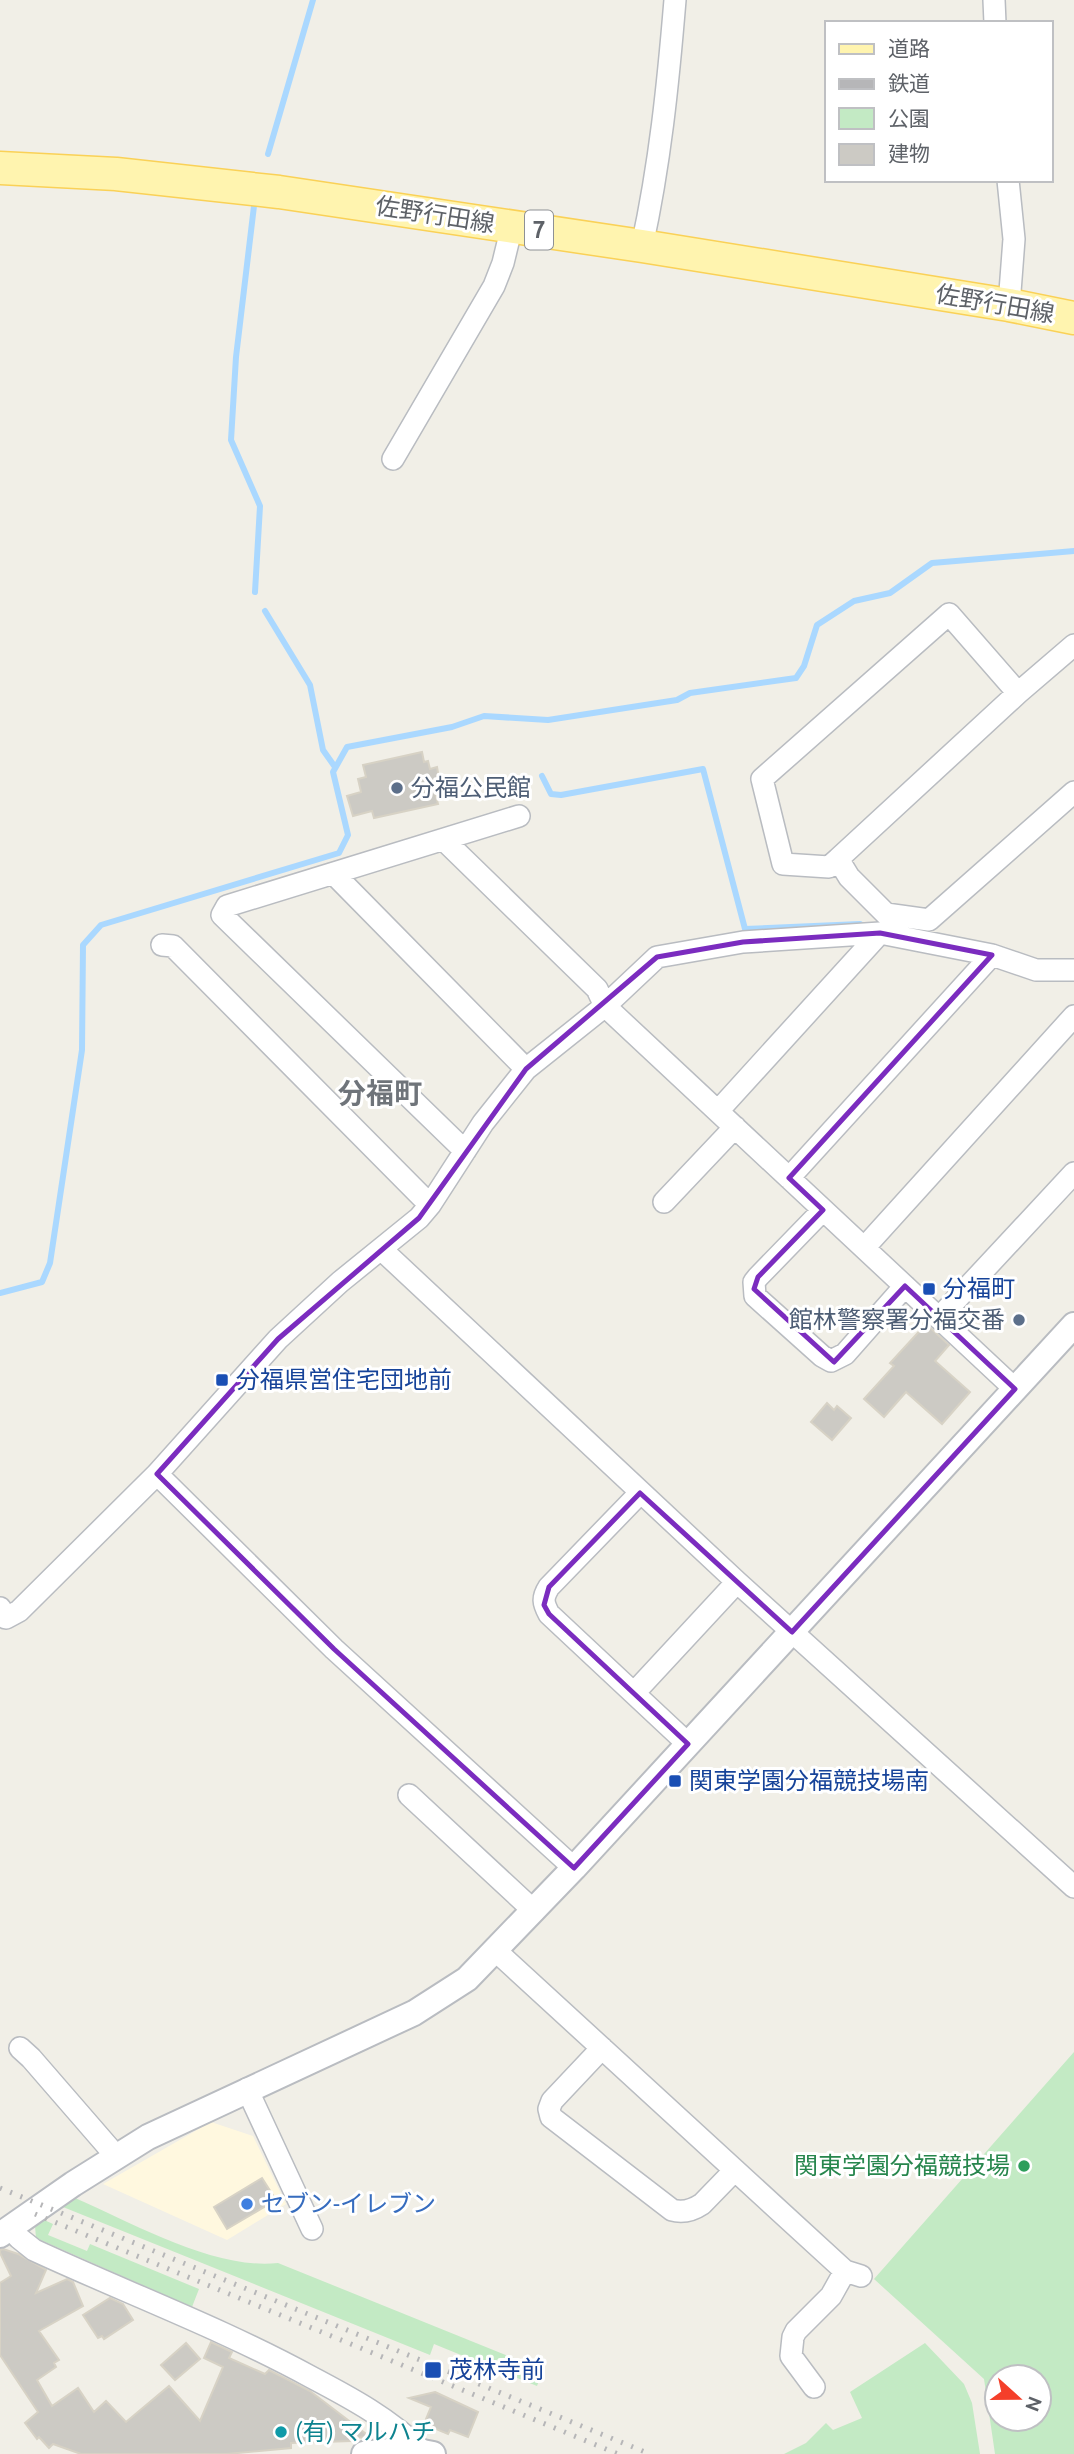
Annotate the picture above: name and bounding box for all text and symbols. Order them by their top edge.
legend [825,21,1053,182]
text: 道路 [888,36,930,60]
text: 鉄道 [888,71,930,95]
text: 公園 [888,106,930,130]
text: 建物 [888,141,930,165]
street label: 佐野行田線 [374,192,496,237]
road number: 7 [525,210,553,249]
street label: 佐野行田線 [934,280,1057,327]
place label: 分福公民館 [411,774,531,801]
marker: 分福公民館 [389,780,405,796]
district label: 分福町 [338,1077,422,1108]
place label: 分福町 [943,1275,1015,1302]
marker: 分福町 [921,1281,937,1297]
place label: 館林警察署分福交番 [789,1306,1005,1333]
marker: 館林警察署分福交番 [1011,1312,1027,1328]
place label: 分福県営住宅団地前 [236,1366,452,1393]
marker: 分福県営住宅団地前 [214,1372,230,1388]
place label: 関東学園分福競技場南 [689,1767,929,1794]
marker: 関東学園分福競技場南 [667,1773,683,1789]
place label: 関東学園分福競技場 [794,2152,1010,2179]
marker: 関東学園分福競技場 [1016,2158,1032,2174]
place label: セブン-イレブン [261,2190,436,2217]
marker: セブン-イレブン [239,2196,255,2212]
place label: 茂林寺前 [449,2356,545,2383]
marker: 茂林寺前 [423,2360,443,2380]
north arrow [983,2363,1053,2433]
text: N [1021,2394,1047,2415]
place label: (有) マルハチ [295,2418,436,2445]
marker: (有) マルハチ [273,2424,289,2440]

